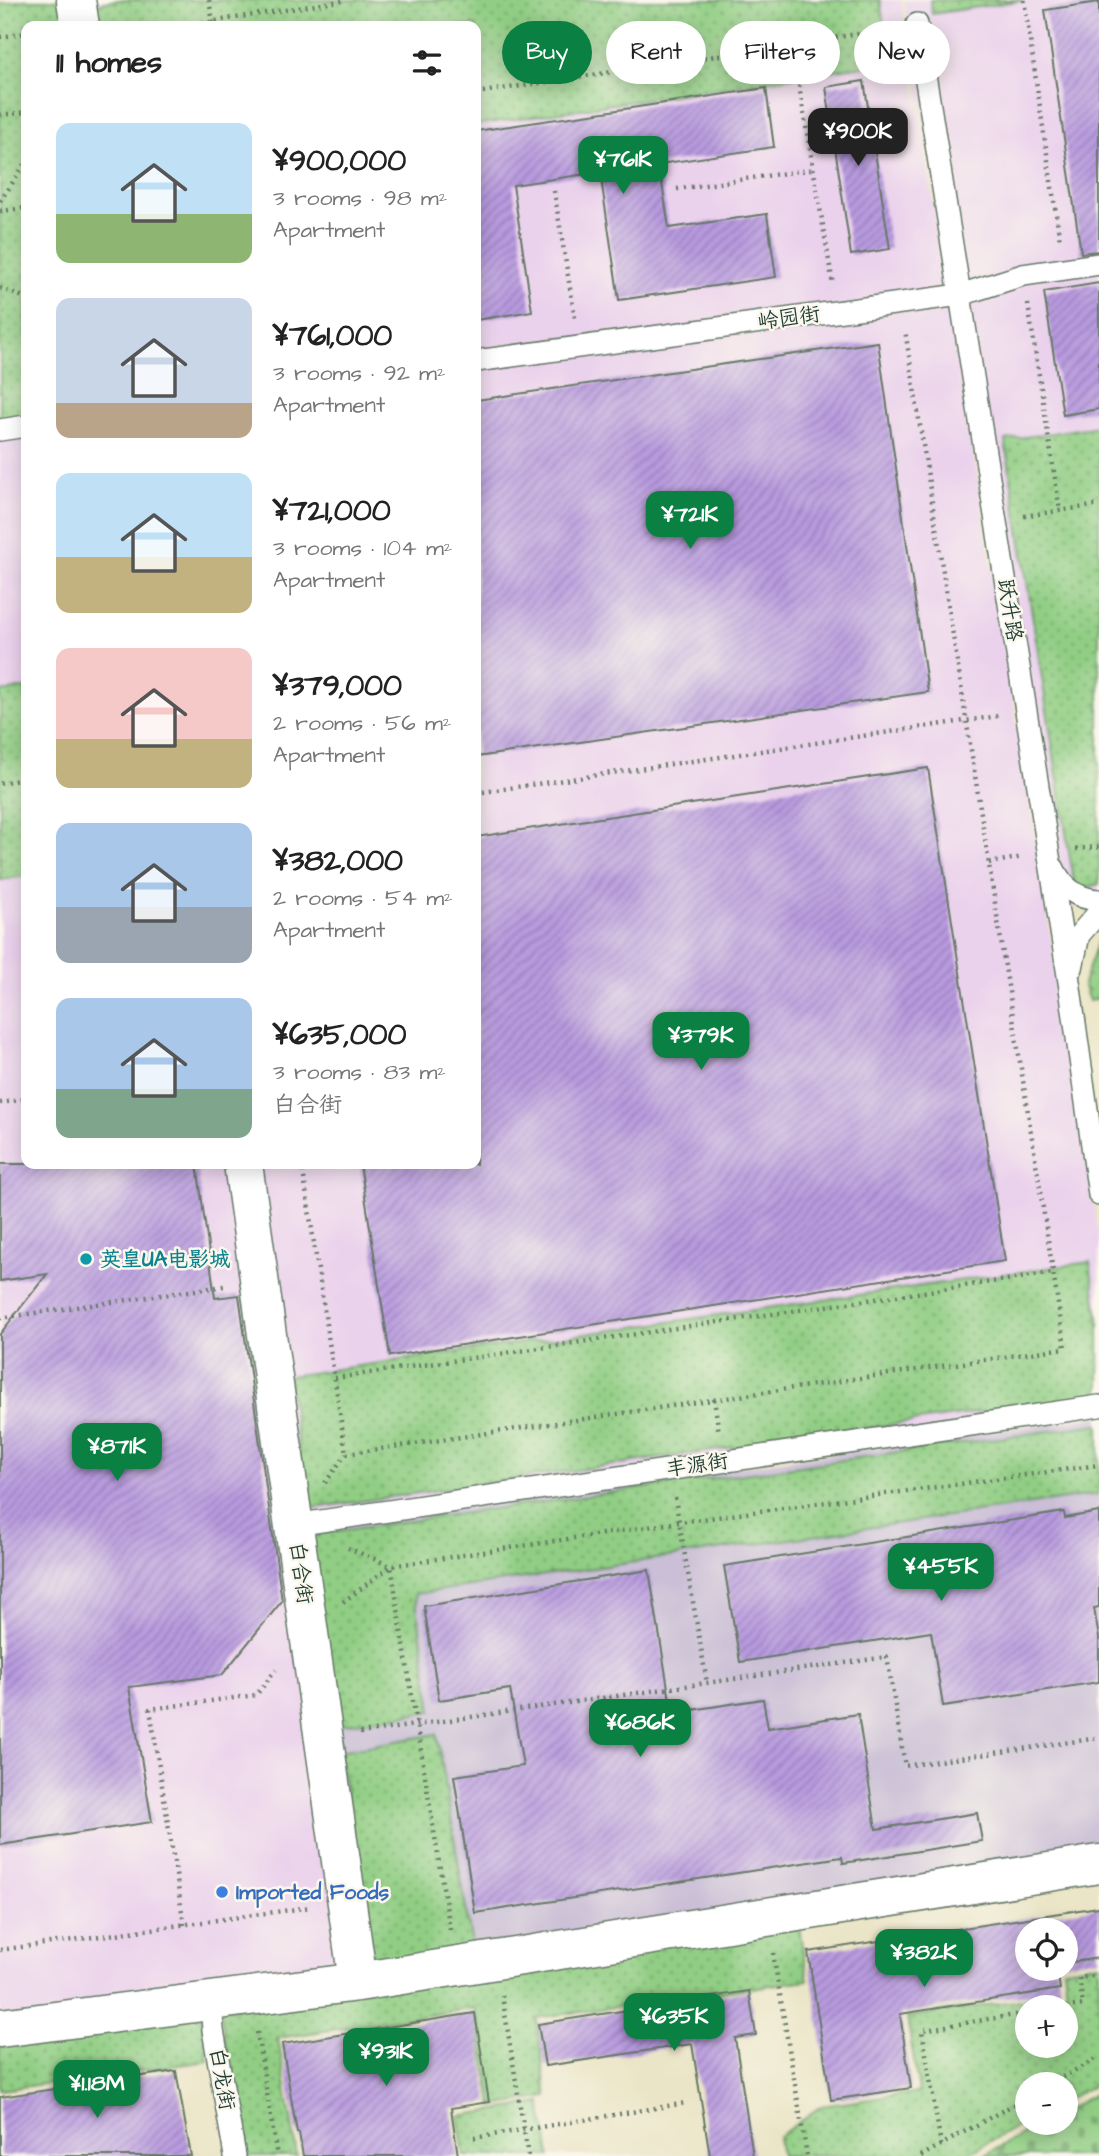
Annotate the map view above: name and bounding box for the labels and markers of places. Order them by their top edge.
pin: ¥900K [809,108,907,168]
pin: ¥761K [574,136,672,196]
pin: ¥721K [641,491,739,551]
pin: ¥379K [652,1012,750,1072]
place label: 英皇UA电影城 [100,1245,230,1274]
marker: 英皇UA电影城 [78,1251,94,1267]
pin: ¥871K [68,1424,166,1483]
pin: ¥455K [892,1544,990,1603]
pin: ¥686K [591,1700,689,1759]
place label: Imported Foods [236,1878,390,1908]
marker: Imported Foods [214,1884,230,1900]
pin: ¥382K [875,1930,973,1989]
pin: ¥635K [625,1994,723,2053]
pin: ¥931K [337,2028,435,2088]
pin: ¥1.18M [40,2060,154,2120]

